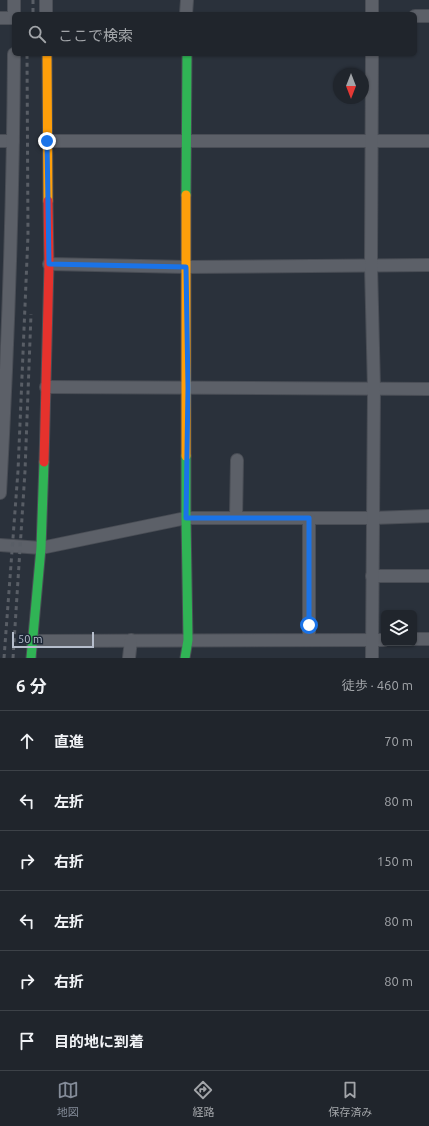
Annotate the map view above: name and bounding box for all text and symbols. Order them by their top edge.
search box [12,12,417,56]
icon: search [26,23,48,45]
text: ここで検索 [58,27,133,44]
north arrow [333,68,369,104]
route end [38,132,56,150]
map controls [381,610,417,646]
button: layers [381,610,417,646]
route start [300,616,318,634]
scale bar [12,630,94,649]
text: 50 m [18,633,42,645]
text: 6 分 [16,676,47,695]
text: 徒歩 · 460 m [342,678,413,692]
icon: ahead [16,730,38,752]
text: 直進 [54,733,84,750]
text: 70 m [384,734,413,748]
icon: left [16,790,38,812]
text: 左折 [54,793,84,810]
text: 80 m [384,794,413,808]
icon: right [16,850,38,872]
text: 右折 [54,853,84,870]
text: 150 m [377,854,413,868]
icon: left [16,910,38,932]
text: 左折 [54,913,84,930]
text: 80 m [384,914,413,928]
icon: right [16,970,38,992]
text: 右折 [54,973,84,990]
text: 80 m [384,974,413,988]
icon: arrive [16,1030,38,1052]
text: 目的地に到着 [54,1033,144,1050]
tab: 地図 [57,1079,79,1119]
tab: 経路 [192,1079,214,1119]
tab: 保存済み [328,1079,372,1119]

